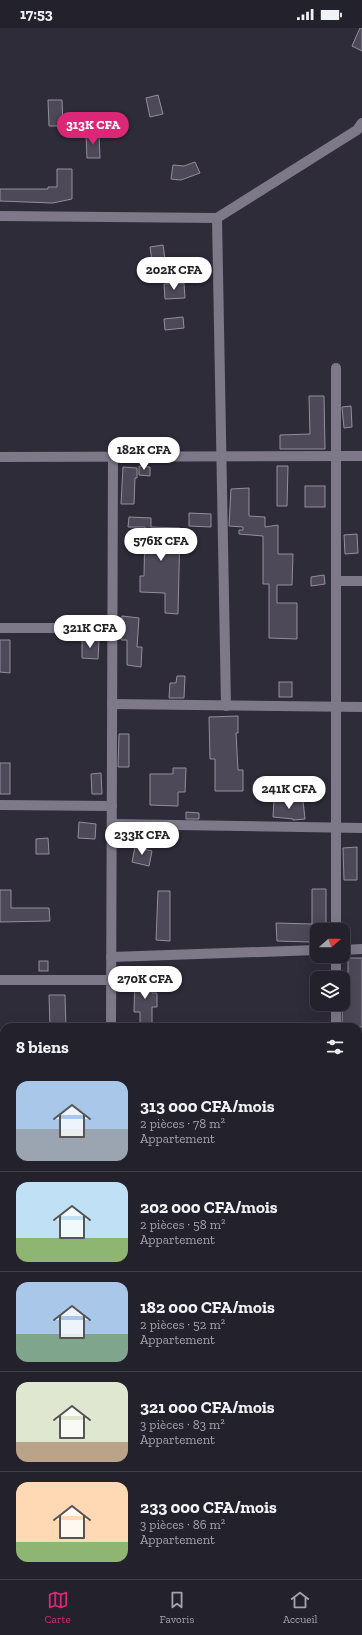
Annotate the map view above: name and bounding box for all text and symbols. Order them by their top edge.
text: 17:53 [20,5,53,23]
pin: 313K CFA [52,112,134,146]
text: 313K CFA [66,117,120,132]
pin: 202K CFA [133,257,215,291]
text: 202K CFA [146,262,202,277]
pin: 182K CFA [103,437,185,471]
text: 182K CFA [117,442,171,457]
pin: 576K CFA [120,528,202,562]
text: 576K CFA [133,533,189,548]
pin: 321K CFA [49,615,131,649]
text: 321K CFA [63,620,117,635]
pin: 241K CFA [248,776,330,810]
text: 241K CFA [262,781,316,796]
pin: 233K CFA [101,822,183,856]
text: 233K CFA [114,827,170,842]
north arrow [310,923,350,963]
map controls [310,923,350,1011]
pin: 270K CFA [104,966,186,1000]
text: 270K CFA [117,971,173,986]
button: layers [310,971,350,1011]
icon: filters [324,1036,346,1058]
text: 8 biens [16,1037,69,1057]
text: 313 000 CFA/mois [140,1096,275,1116]
icon: home [48,1097,96,1145]
text: 2 pièces · 78 m² [140,1116,225,1131]
text: Appartement [140,1131,215,1146]
text: 202 000 CFA/mois [140,1197,278,1217]
icon: home [48,1198,96,1246]
text: 2 pièces · 58 m² [140,1217,225,1232]
text: Appartement [140,1232,215,1247]
text: 182 000 CFA/mois [140,1297,275,1317]
icon: home [48,1298,96,1346]
text: 2 pièces · 52 m² [140,1317,225,1332]
text: Appartement [140,1332,215,1347]
text: 321 000 CFA/mois [140,1397,275,1417]
icon: home [48,1398,96,1446]
text: 3 pièces · 83 m² [140,1417,225,1432]
text: Appartement [140,1432,215,1447]
text: 233 000 CFA/mois [140,1497,277,1517]
icon: home [48,1498,96,1546]
text: 3 pièces · 86 m² [140,1517,225,1532]
text: Appartement [140,1532,215,1547]
tab: Carte [44,1589,71,1626]
tab: Favoris [160,1589,194,1626]
tab: Accueil [283,1589,318,1626]

